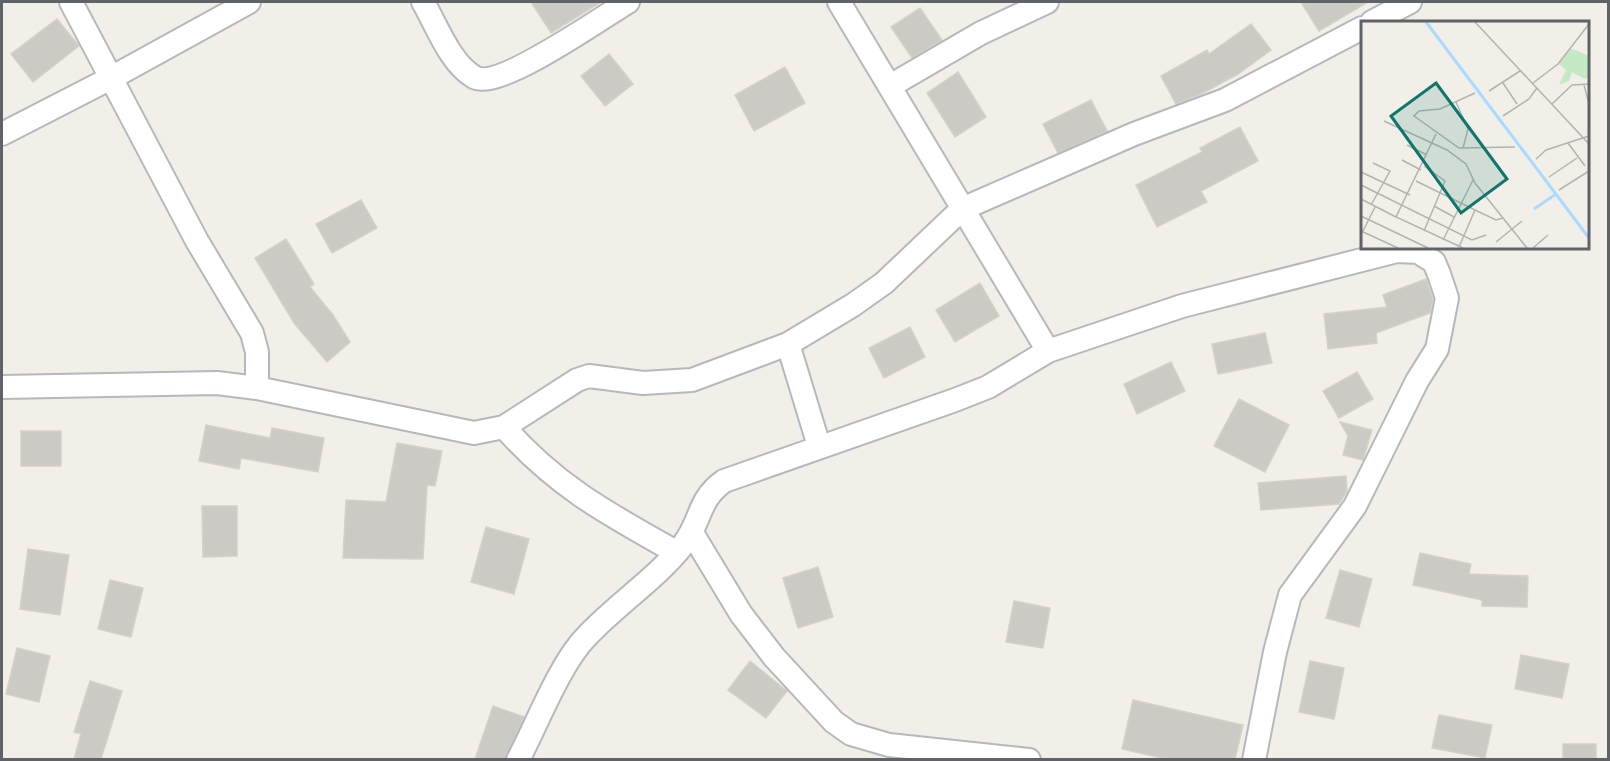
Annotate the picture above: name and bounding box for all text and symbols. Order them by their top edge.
inset map [1361,21,1589,249]

